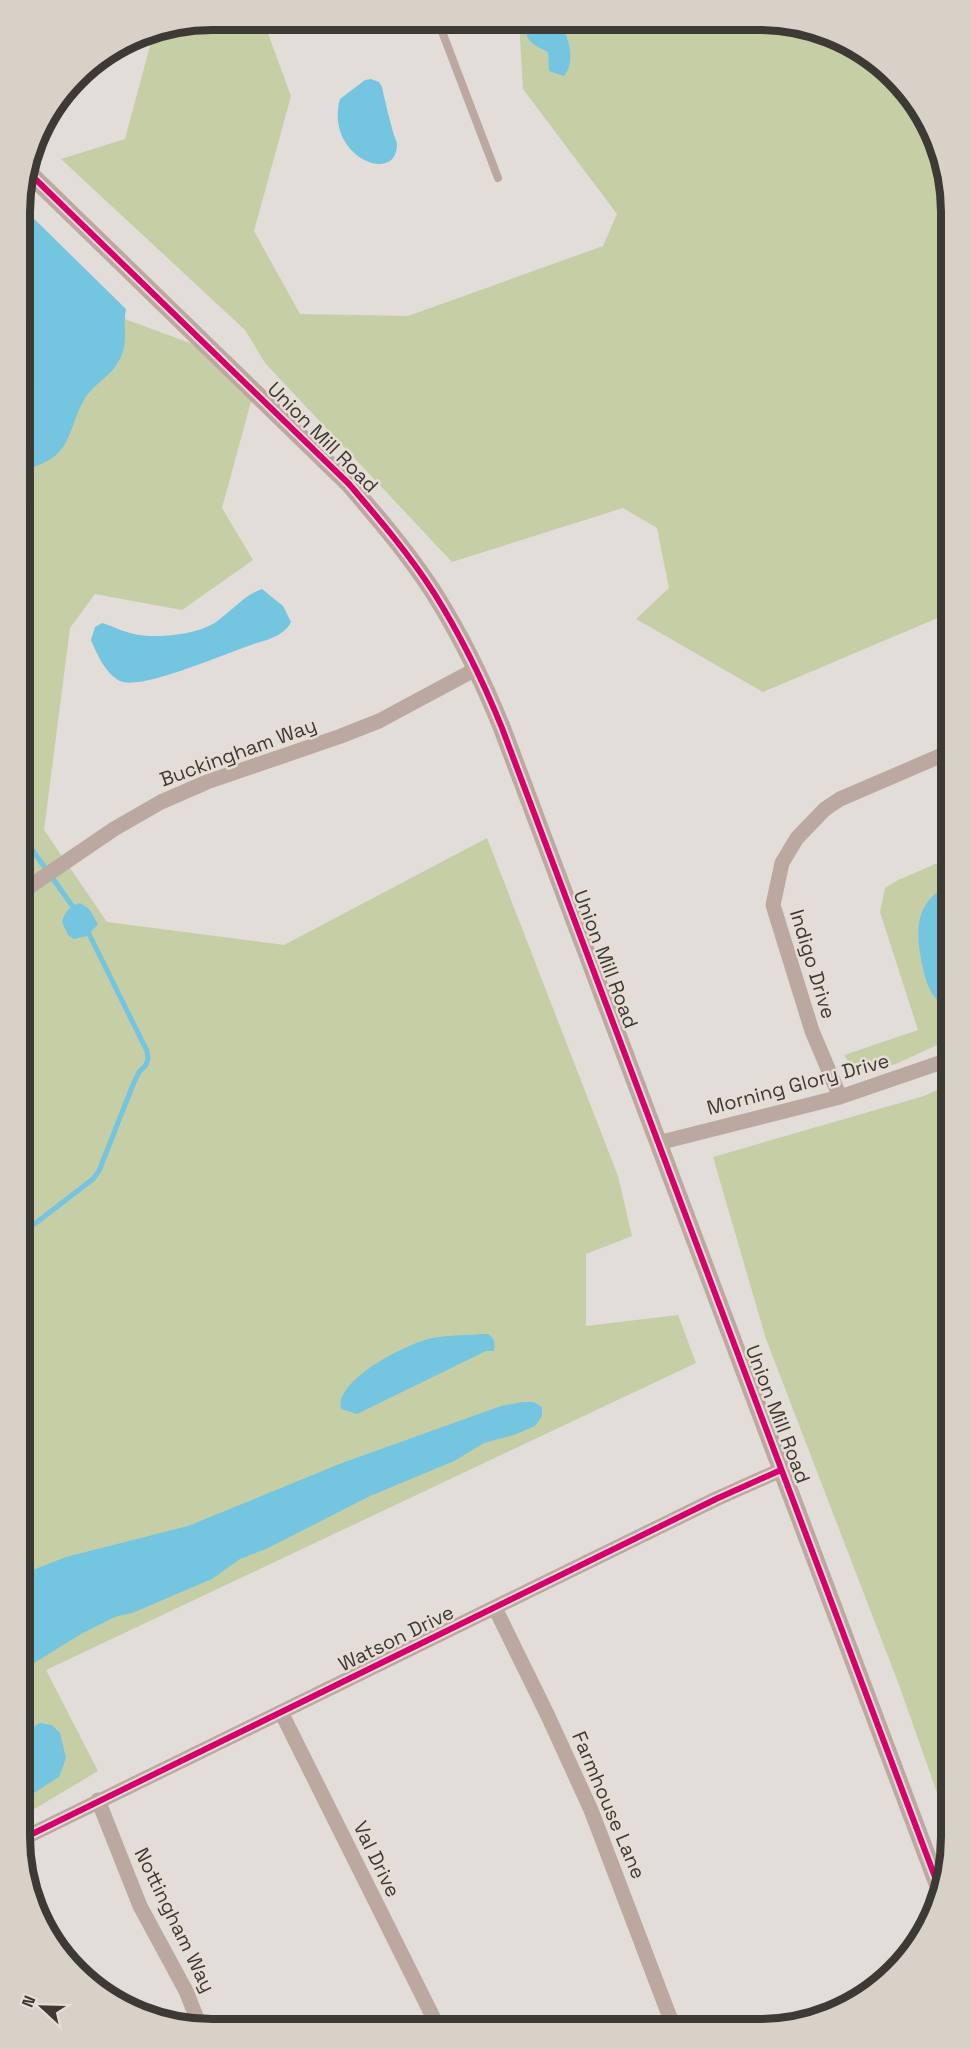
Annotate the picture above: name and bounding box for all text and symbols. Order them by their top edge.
street label: Union Mill Road [262,376,384,498]
street label: Buckingham Way [156,712,320,792]
street label: Union Mill Road [568,886,644,1032]
street label: Indigo Drive [784,906,842,1022]
street label: Morning Glory Drive [704,1047,892,1121]
street label: Union Mill Road [740,1341,816,1487]
street label: Watson Drive [334,1599,458,1677]
street label: Farmhouse Lane [566,1727,652,1883]
street label: Val Drive [348,1817,406,1901]
street label: Nottingham Way [129,1843,221,1997]
north arrow [12,1977,72,2037]
text: N [17,1993,40,2010]

